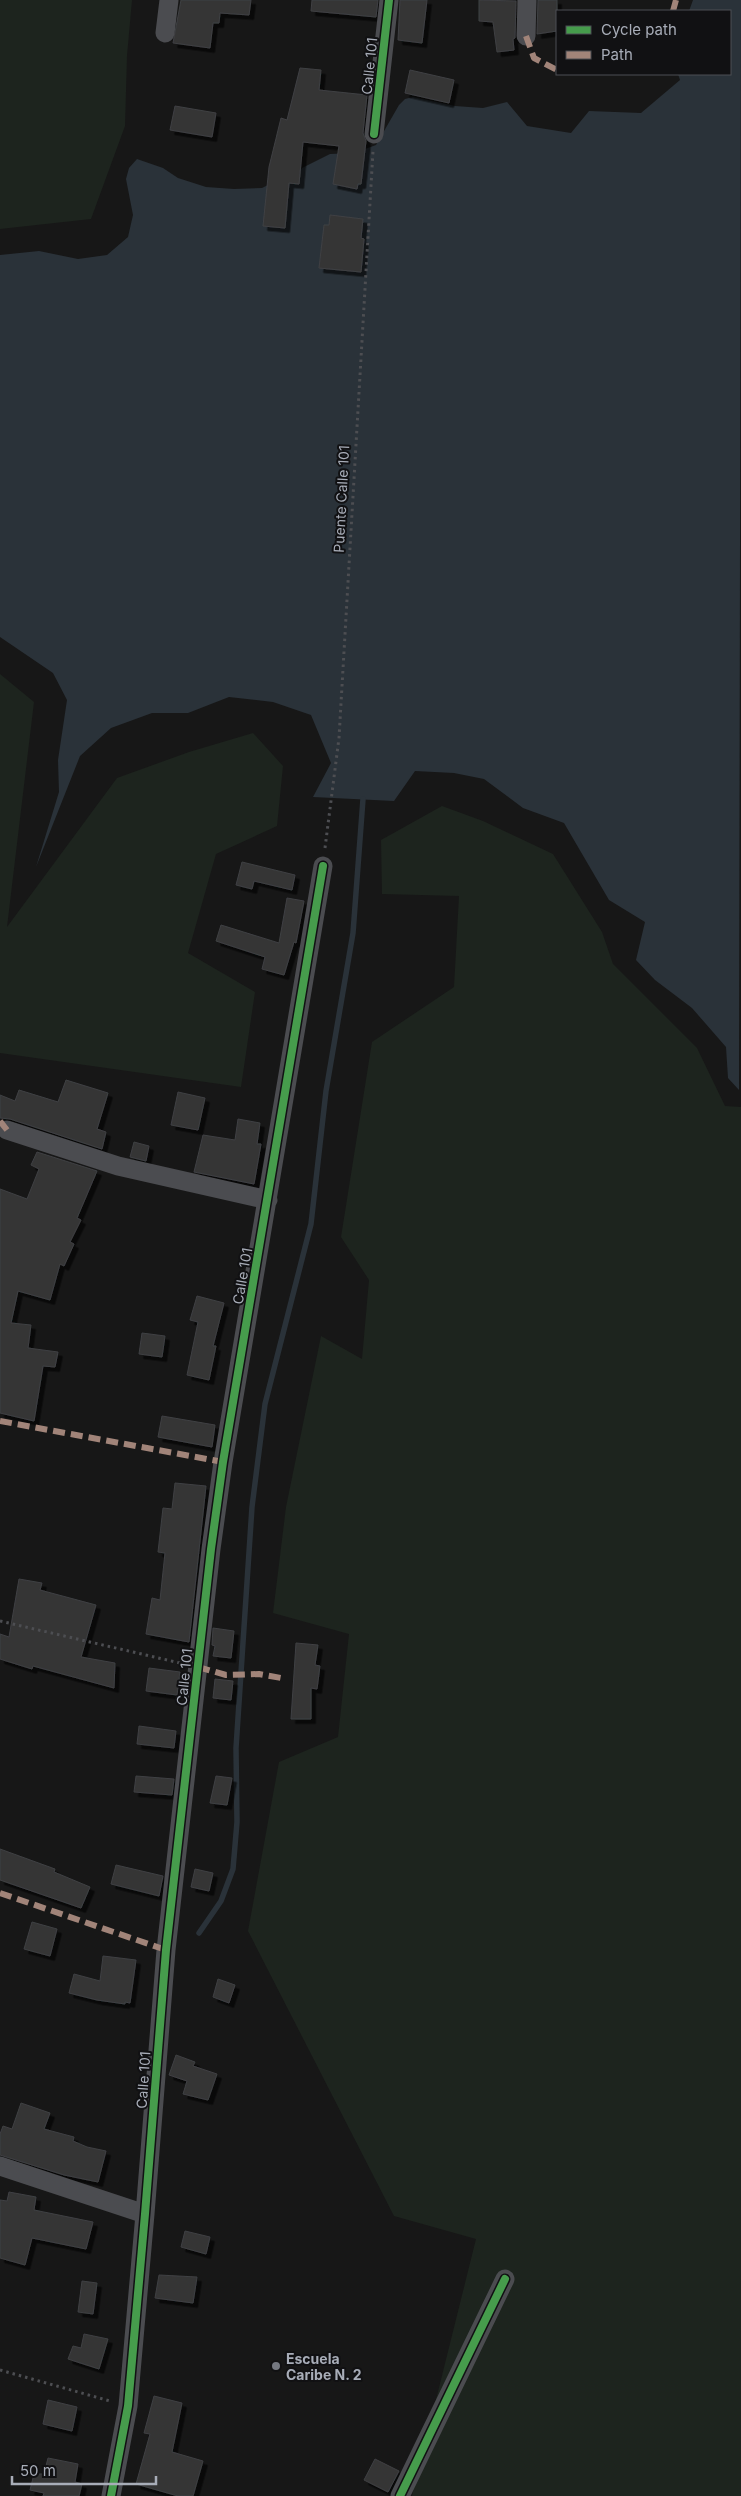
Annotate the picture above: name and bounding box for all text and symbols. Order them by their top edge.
legend [556,10,731,75]
text: Cycle path [601,20,677,39]
street label: Calle 101 [358,37,380,95]
text: Path [601,45,633,64]
street label: Puente Calle 101 [330,445,352,553]
street label: Calle 101 [229,1246,255,1306]
street label: Calle 101 [173,1648,195,1706]
street label: Calle 101 [133,2051,153,2109]
place label: Escuela Caribe N. 2 [286,2350,362,2383]
marker: Escuela Caribe N. 2 [270,2360,282,2372]
scale bar [12,2454,156,2486]
text: 50 m [20,2461,56,2480]

